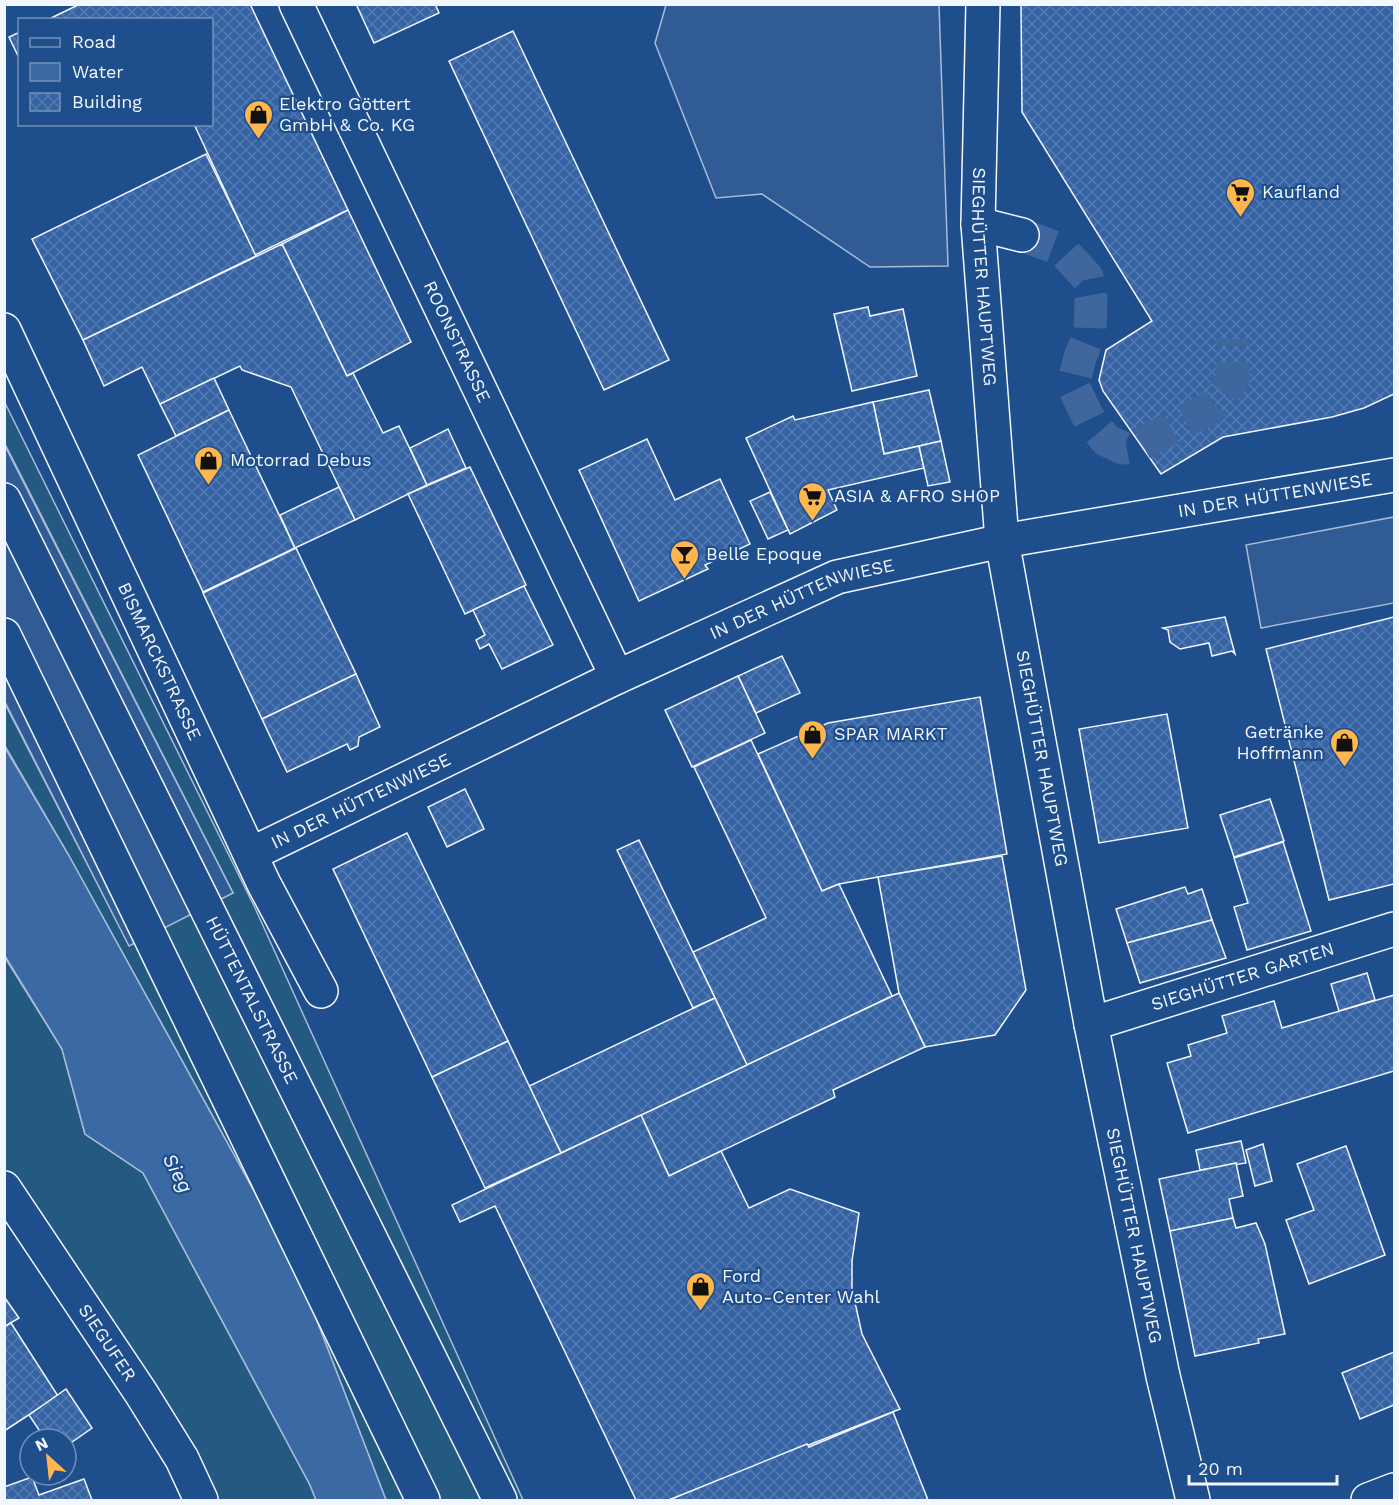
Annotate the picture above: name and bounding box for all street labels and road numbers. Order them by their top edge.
street label: SIEGHÜTTER HAUPTWEG [968,167,1001,387]
street label: ROONSTRASSE [420,277,495,406]
street label: IN DER HÜTTENWIESE [1176,468,1374,521]
street label: IN DER HÜTTENWIESE [706,554,896,643]
street label: BISMARCKSTRASSE [114,579,206,743]
street label: SIEGHÜTTER HAUPTWEG [1012,649,1073,868]
street label: IN DER HÜTTENWIESE [267,748,454,853]
street label: HÜTTENTALSTRASSE [202,912,303,1087]
street label: SIEGHÜTTER GARTEN [1148,937,1337,1014]
street label: SIEGHÜTTER HAUPTWEG [1102,1126,1167,1345]
street label: SIEGUFER [74,1300,141,1385]

